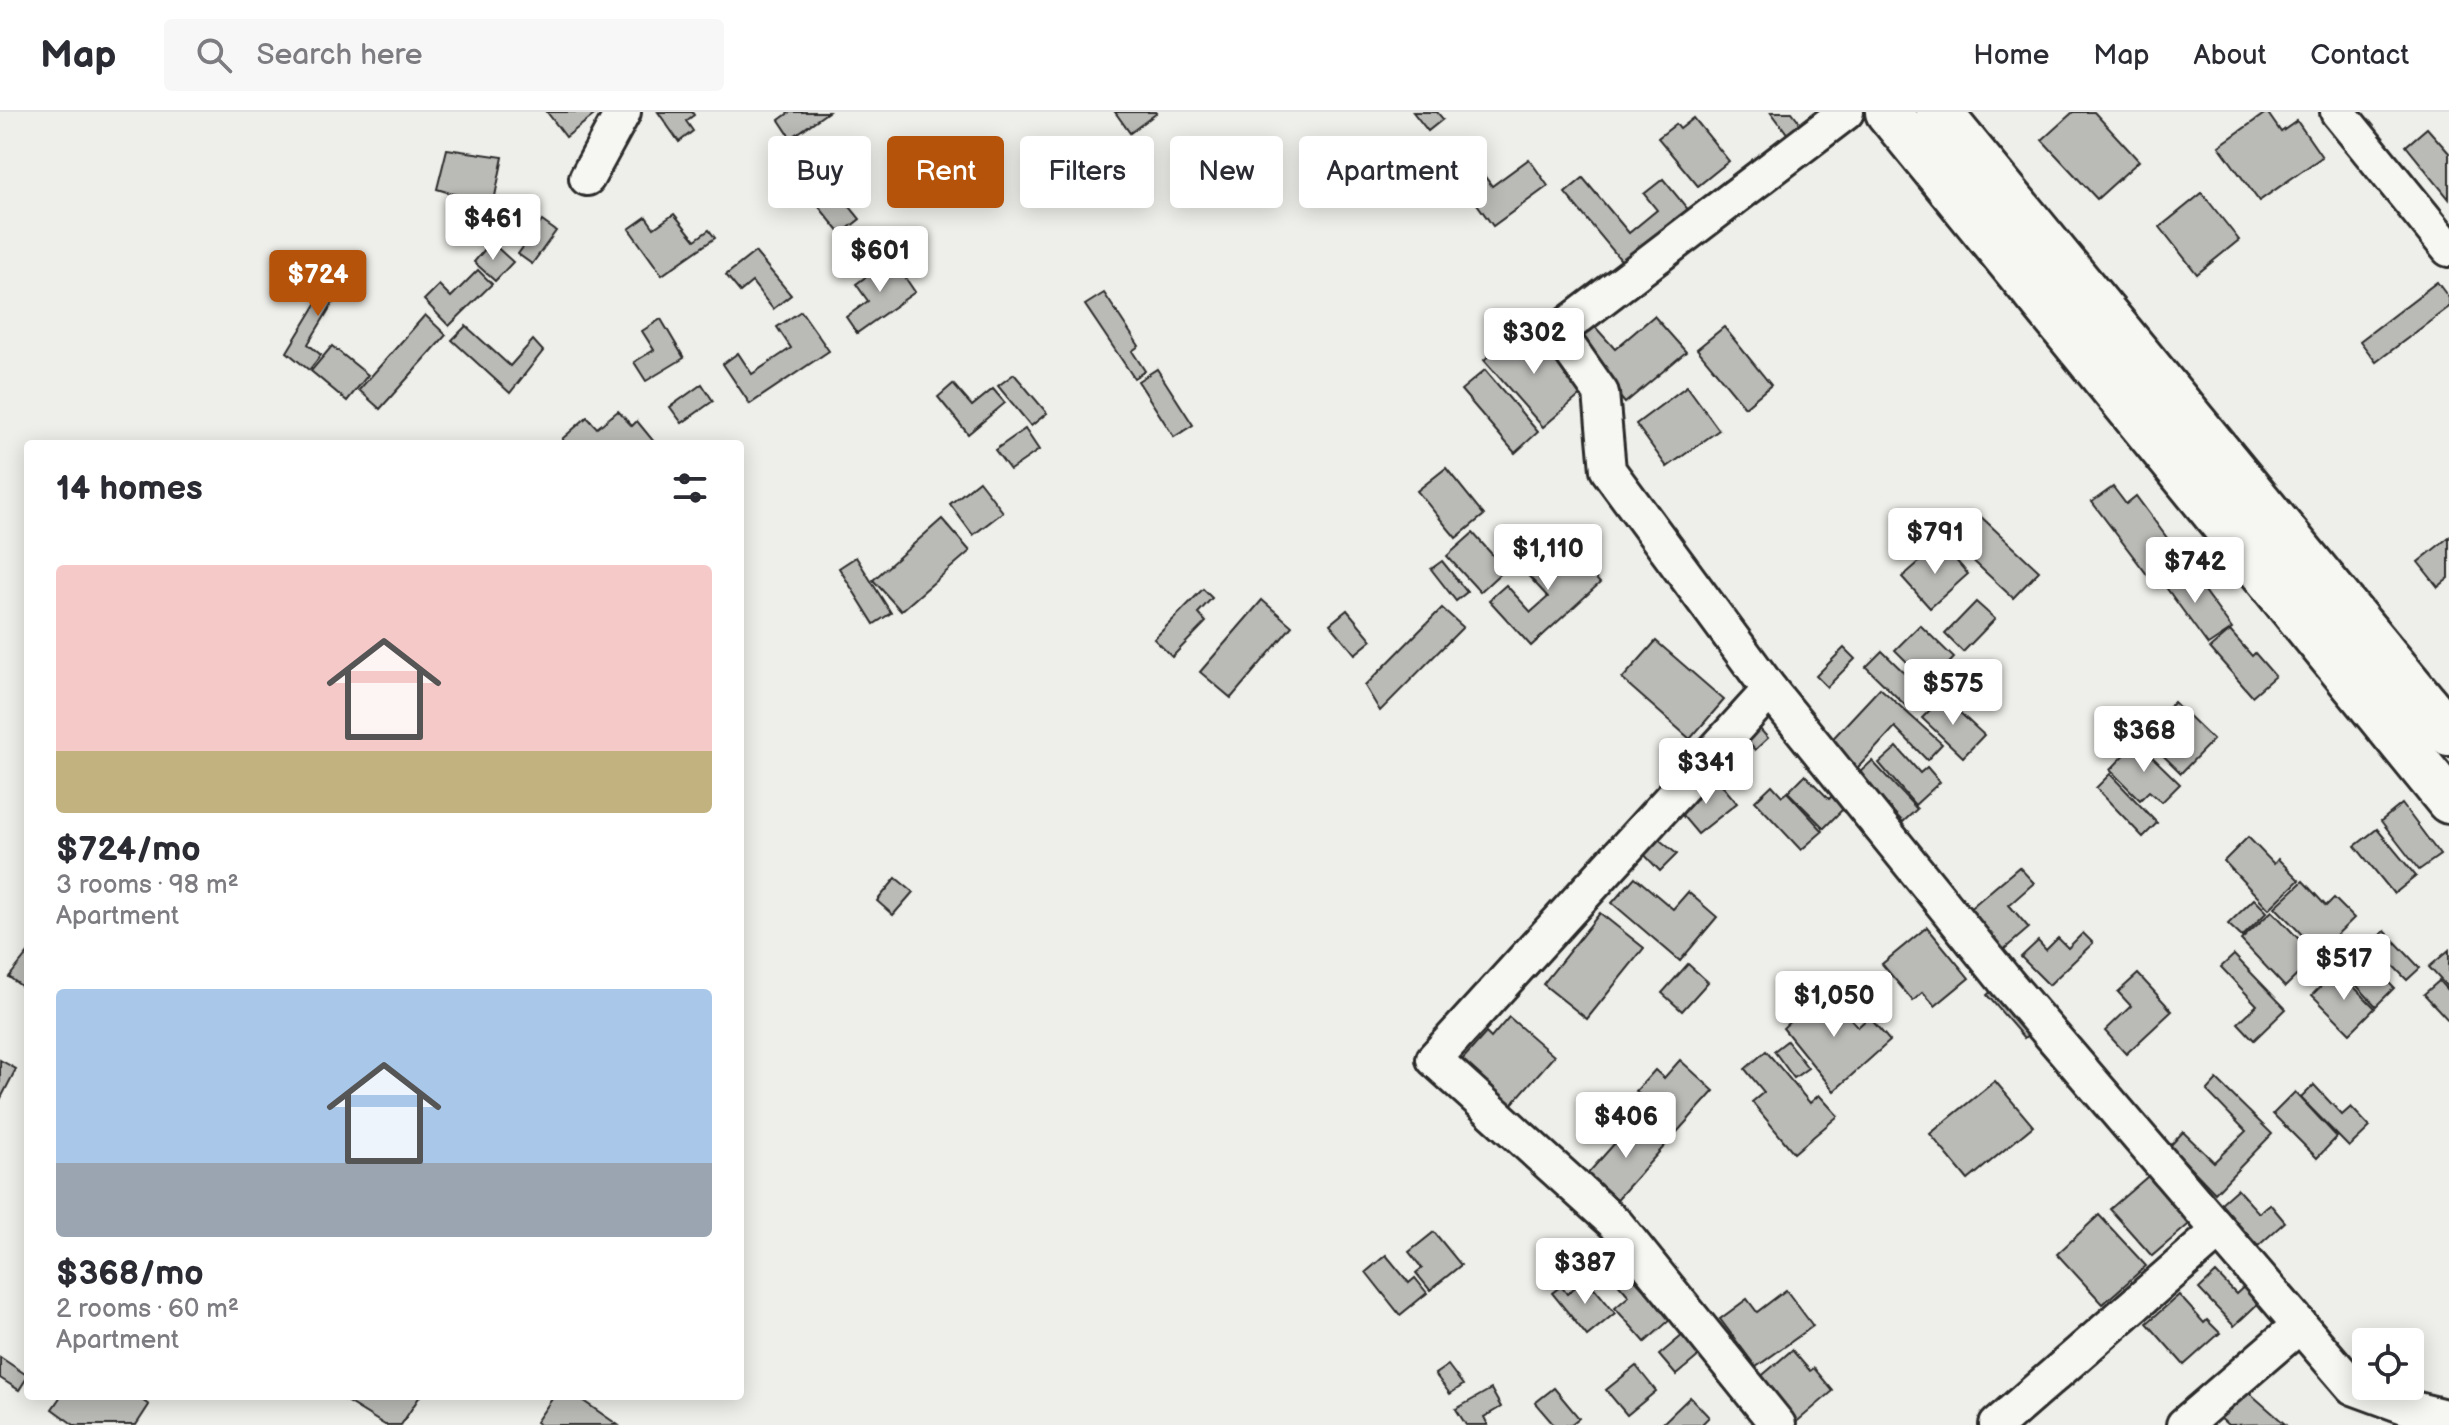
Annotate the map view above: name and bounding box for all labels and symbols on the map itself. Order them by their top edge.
pin: $461 [446,194,540,262]
pin: $601 [833,226,927,294]
pin: $724 [271,250,365,318]
pin: $302 [1487,308,1581,376]
pin: $791 [1888,508,1982,576]
pin: $1,110 [1483,524,1613,592]
pin: $742 [2148,537,2242,605]
pin: $575 [1906,659,2000,727]
pin: $368 [2097,706,2191,774]
pin: $341 [1659,738,1753,806]
pin: $517 [2297,934,2391,1002]
pin: $1,050 [1769,971,1899,1039]
pin: $406 [1579,1092,1673,1160]
pin: $387 [1538,1238,1632,1306]

